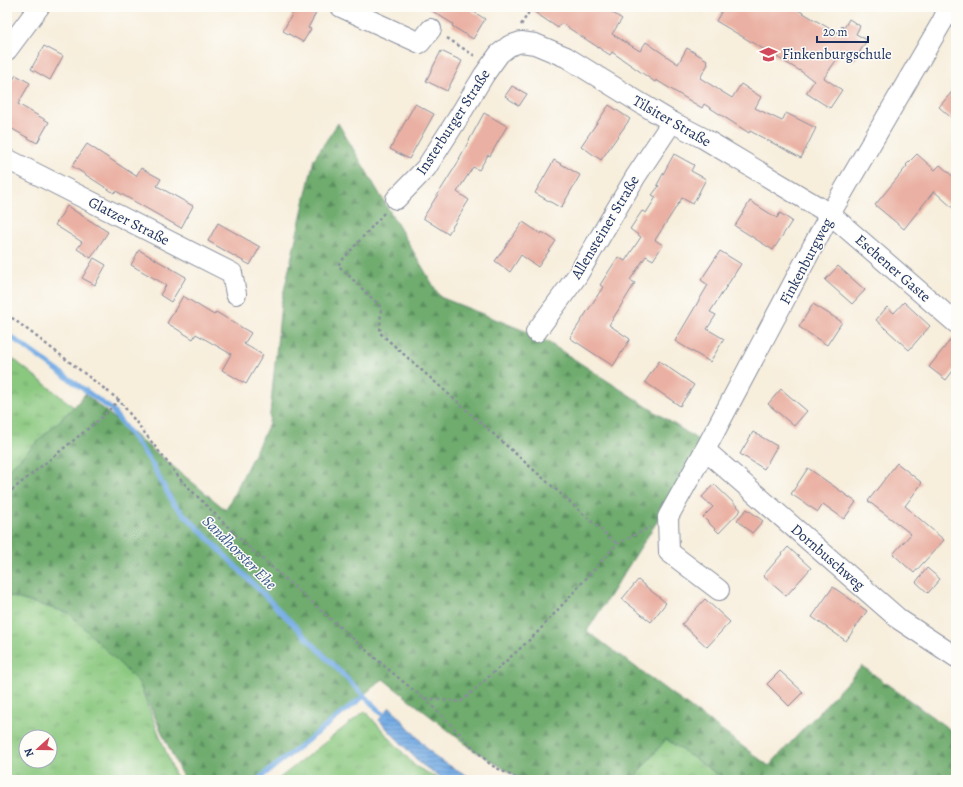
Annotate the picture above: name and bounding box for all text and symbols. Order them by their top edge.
scale bar [817,18,868,44]
text: 20 m [823,24,847,40]
school or university icon: Finkenburgschule [759,44,779,64]
place label: Finkenburgschule [782,44,892,64]
street label: Insterburger Straße [411,65,495,179]
street label: Tilsiter Straße [629,90,715,152]
street label: Allensteiner Straße [566,171,644,283]
street label: Glatzer Straße [85,192,173,250]
street label: Finkenburgweg [775,214,837,308]
street label: Eschener Gaste [851,230,935,307]
water label: Sandhorster Ehe [197,511,281,595]
street label: Dornbuschweg [787,519,870,595]
north arrow [18,729,58,769]
text: N [21,746,38,759]

